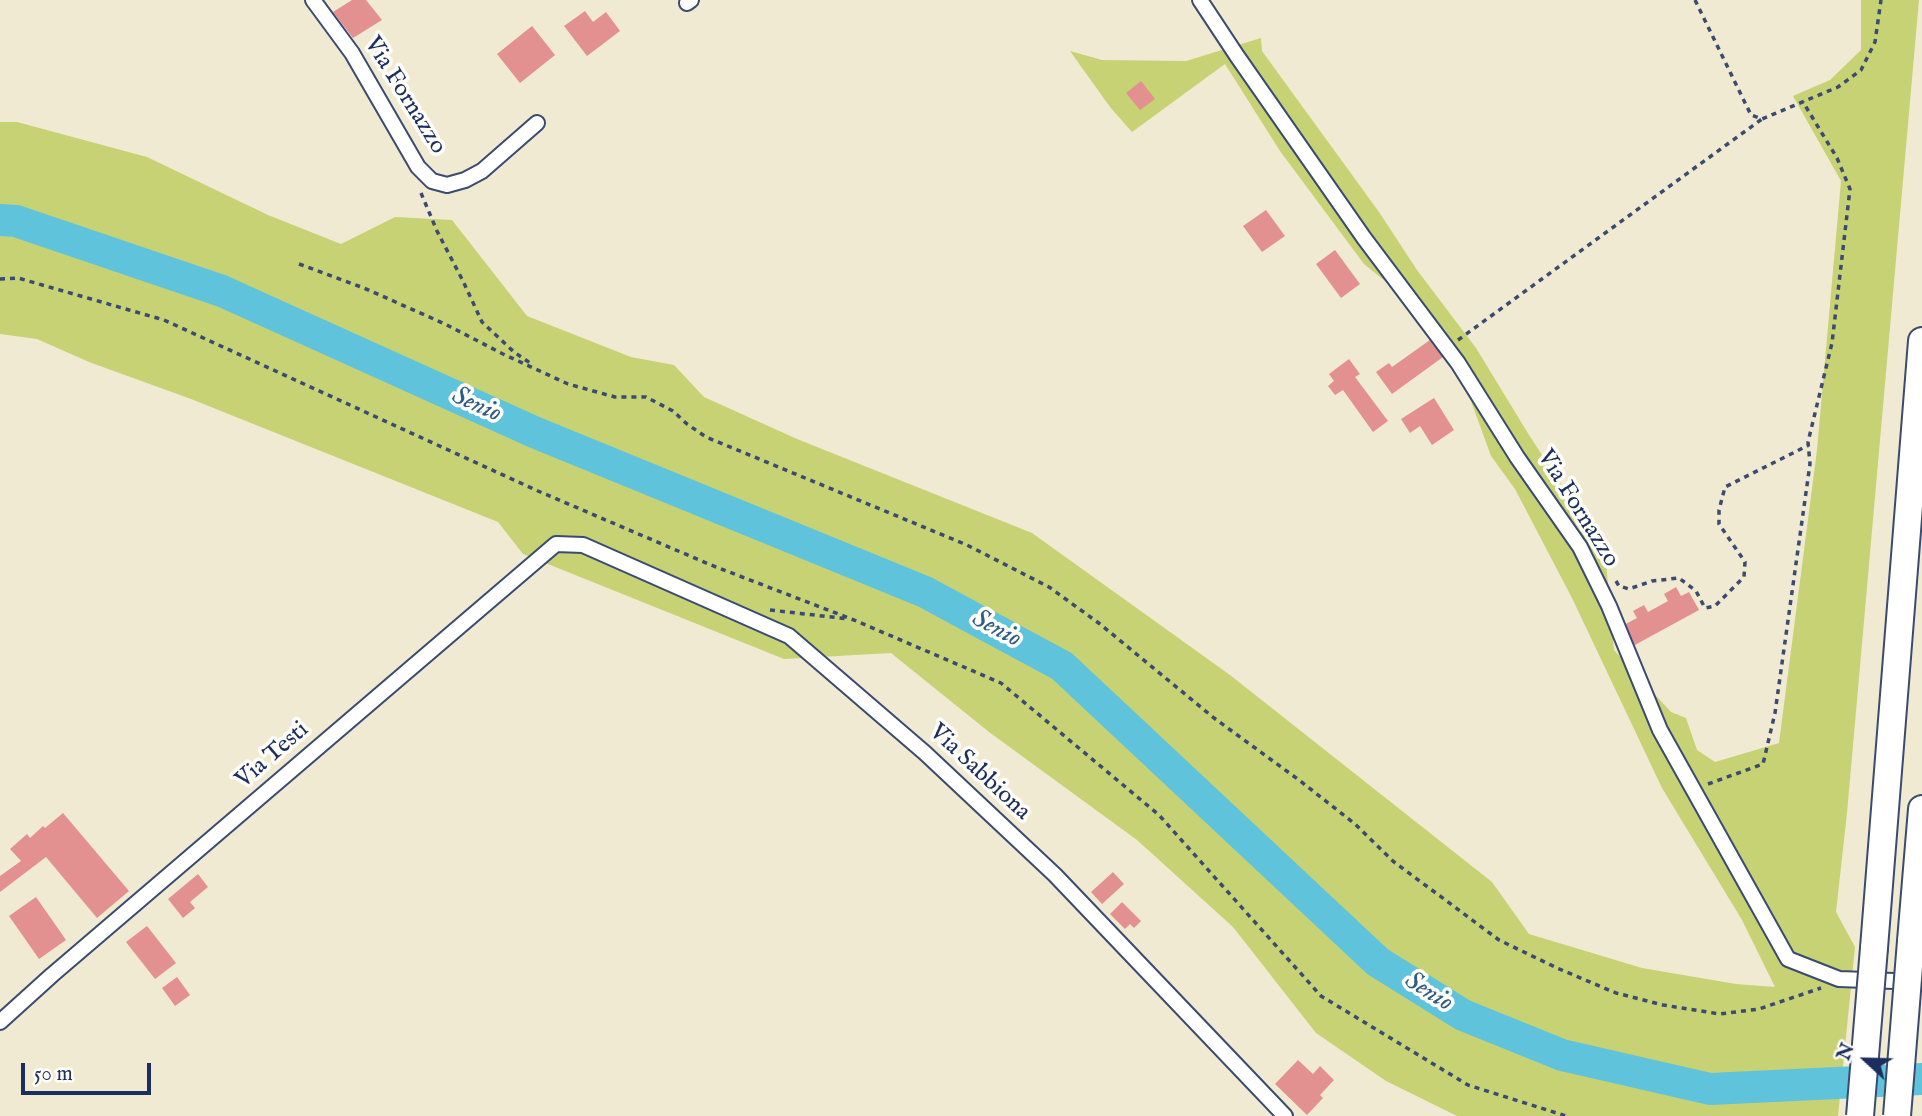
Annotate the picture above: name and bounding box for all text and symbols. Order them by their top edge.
street label: Via Fornazzo [357,32,451,160]
water label: Senio [446,381,506,431]
street label: Via Fornazzo [1530,445,1624,573]
water label: Senio [966,604,1026,656]
street label: Via Testi [231,717,315,795]
street label: Via Sabbiona [922,719,1036,827]
water label: Senio [1398,966,1458,1020]
north arrow [1831,1025,1901,1095]
text: N [1832,1040,1861,1064]
scale bar [24,1050,154,1094]
text: 50 m [34,1061,73,1088]

